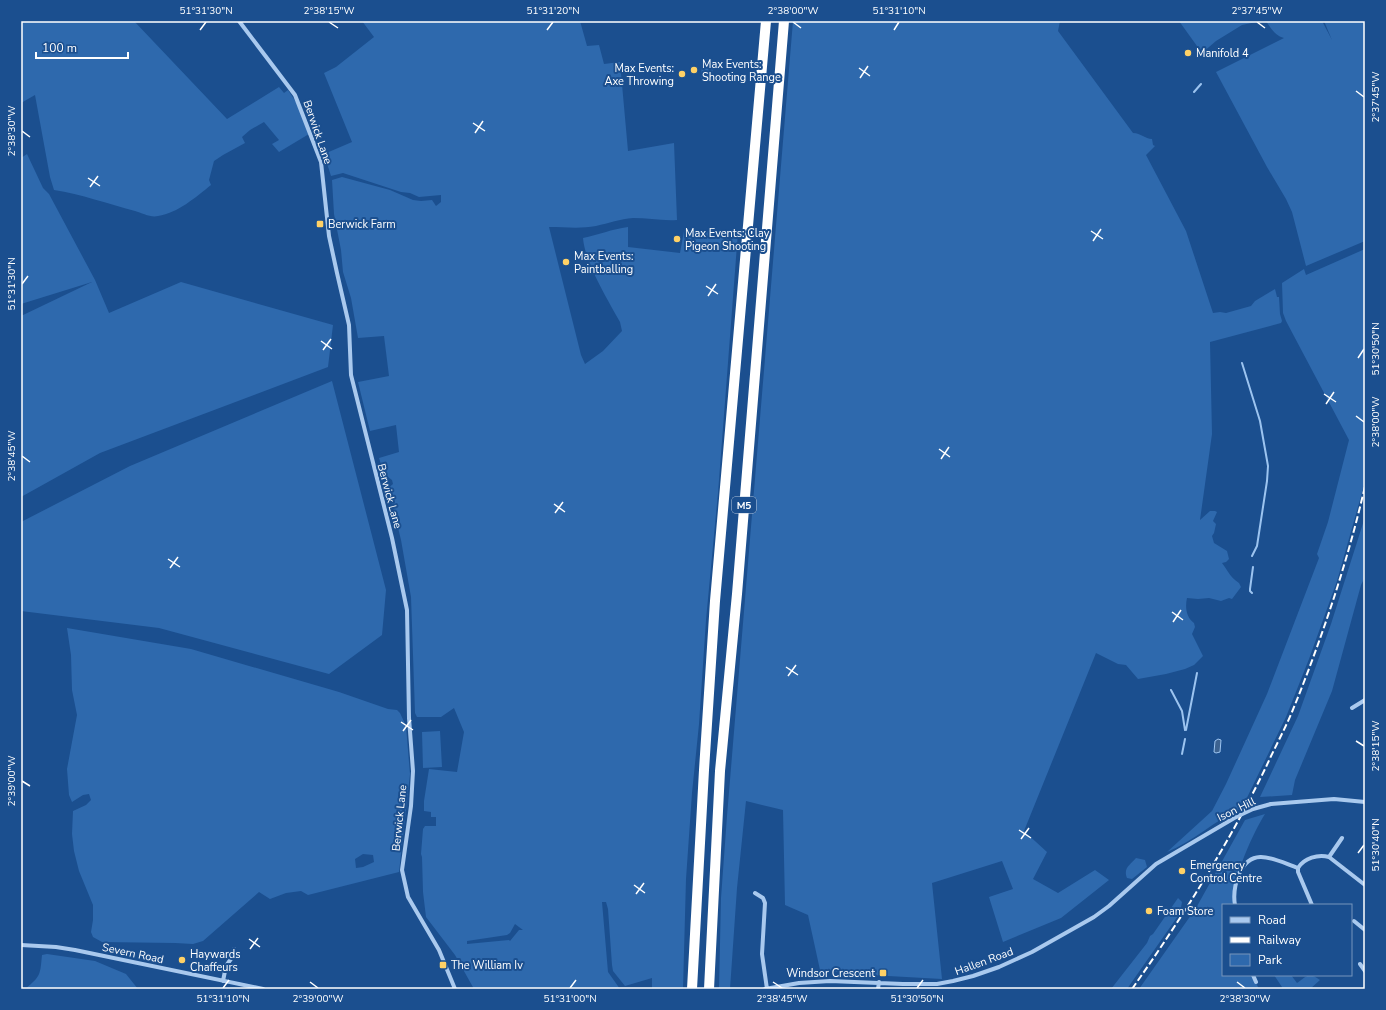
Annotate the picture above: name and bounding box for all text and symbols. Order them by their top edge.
text: 51°31'30"N [179,4,233,18]
text: 2°38'15"W [304,4,354,18]
text: 51°31'20"N [526,4,580,18]
text: 2°38'00"W [768,4,818,18]
text: 51°31'10"N [872,4,926,18]
text: 2°37'45"W [1232,4,1282,18]
scale bar [36,34,128,60]
text: 100 m [42,40,77,56]
place label: Manifold 4 [1196,46,1249,61]
marker: Manifold 4 [1183,48,1193,58]
place label: Max Events: Shooting Range [702,57,781,85]
place label: Max Events: Axe Throwing [605,61,674,89]
marker: Max Events: Shooting Range [689,65,699,75]
marker: Max Events: Axe Throwing [677,69,687,79]
text: 2°37'45"W [1369,72,1383,122]
street label: Berwick Lane [300,98,336,166]
text: 2°38'30"W [5,106,19,156]
place label: Berwick Farm [328,217,396,232]
marker: Berwick Farm [315,219,325,229]
place label: Max Events: Clay Pigeon Shooting [685,226,770,254]
marker: Max Events: Clay Pigeon Shooting [672,234,682,244]
place label: Max Events: Paintballing [574,249,633,277]
text: 51°31'30"N [5,257,19,311]
marker: Max Events: Paintballing [561,257,571,267]
text: 51°30'50"N [1369,322,1383,376]
text: 2°38'00"W [1369,397,1383,447]
text: 2°38'45"W [5,431,19,481]
street label: Berwick Lane [374,462,405,530]
road number: M5 [732,497,756,513]
text: 2°38'15"W [1369,721,1383,771]
text: 2°39'00"W [5,756,19,806]
street label: Berwick Lane [389,784,410,852]
street label: Ison Hill [1215,793,1258,825]
text: 51°30'40"N [1369,818,1383,872]
place label: Emergency Control Centre [1190,858,1262,886]
marker: Emergency Control Centre [1177,866,1187,876]
place label: Foam Store [1157,904,1214,919]
legend [1222,904,1352,976]
marker: Foam Store [1144,906,1154,916]
text: Road [1258,912,1286,928]
text: Railway [1258,932,1302,948]
street label: Severn Road [101,940,165,967]
street label: Hallen Road [953,944,1015,979]
place label: Haywards Chaffeurs [190,947,241,975]
text: Park [1258,952,1283,968]
marker: Haywards Chaffeurs [177,955,187,965]
place label: The William Iv [451,958,523,973]
marker: The William Iv [438,960,448,970]
place label: Windsor Crescent [786,966,875,981]
marker: Windsor Crescent [878,968,888,978]
text: 51°31'10"N [196,992,250,1006]
text: 2°39'00"W [293,992,343,1006]
text: 51°31'00"N [543,992,597,1006]
text: 2°38'45"W [757,992,807,1006]
text: 51°30'50"N [890,992,944,1006]
text: 2°38'30"W [1220,992,1270,1006]

